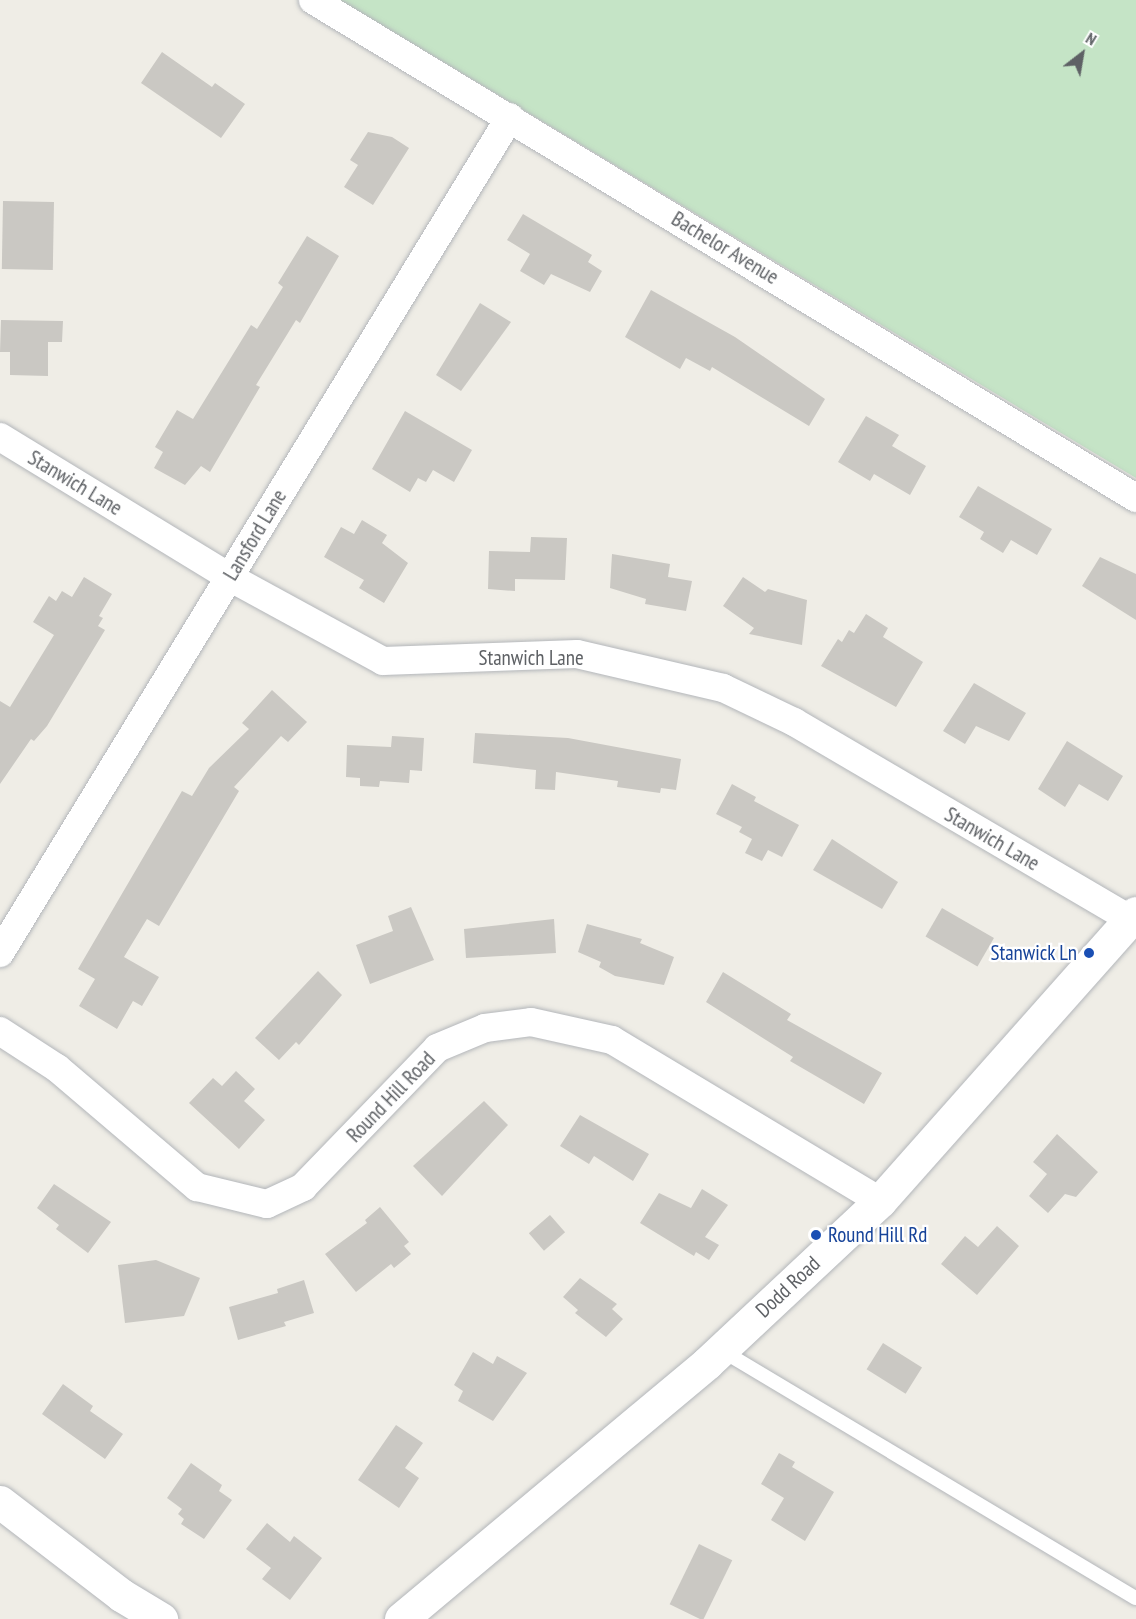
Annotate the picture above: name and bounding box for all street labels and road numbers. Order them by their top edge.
street label: Bachelor Avenue [667,206,783,290]
street label: Stanwich Lane [23,445,127,521]
street label: Lansford Lane [218,485,292,585]
street label: Stanwich Lane [478,645,584,671]
street label: Stanwich Lane [940,802,1044,876]
street label: Round Hill Road [342,1046,440,1148]
street label: Dodd Road [751,1251,825,1323]

